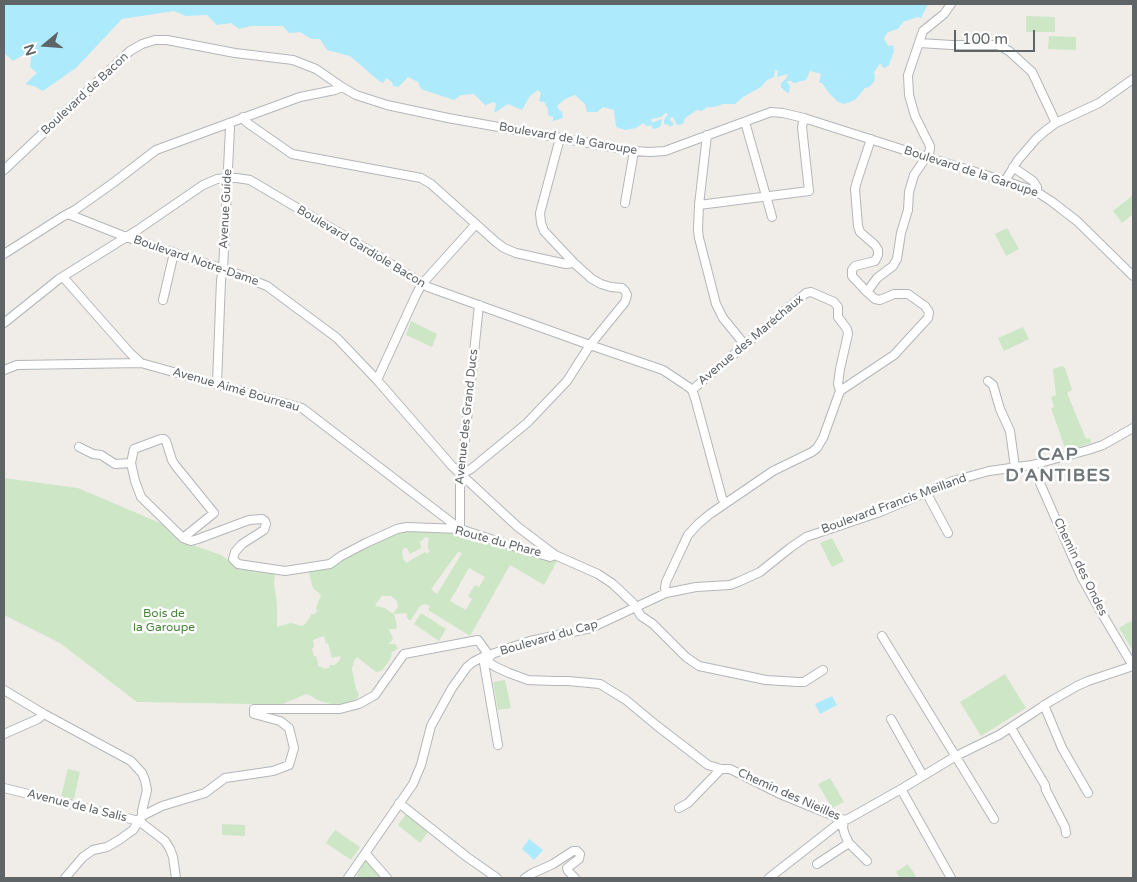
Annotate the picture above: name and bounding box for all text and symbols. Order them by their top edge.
north arrow [20,20,70,70]
scale bar [957,20,1038,52]
text: 100 m [962,30,1008,48]
text: N [20,42,40,58]
street label: Boulevard de Bacon [38,50,132,138]
street label: Boulevard de la Garoupe [498,120,638,158]
street label: Boulevard de la Garoupe [902,143,1040,201]
street label: Avenue Guide [217,169,235,249]
street label: Boulevard Gardiole Bacon [294,203,428,291]
street label: Boulevard Notre-Dame [131,233,261,289]
street label: Avenue des Maréchaux [695,292,807,388]
street label: Avenue des Grand Ducs [453,349,481,485]
street label: Avenue Aimé Bourreau [171,365,301,415]
district label: CAP D'ANTIBES [1004,444,1112,486]
street label: Boulevard Francis Meilland [819,471,969,537]
street label: Chemin des Ondes [1050,516,1110,618]
street label: Route du Phare [453,524,543,560]
park label: Bois de la Garoupe [133,607,195,635]
street label: Boulevard du Cap [498,617,600,659]
street label: Chemin des Nieilles [735,766,843,824]
street label: Avenue de la Salis [26,787,128,825]

